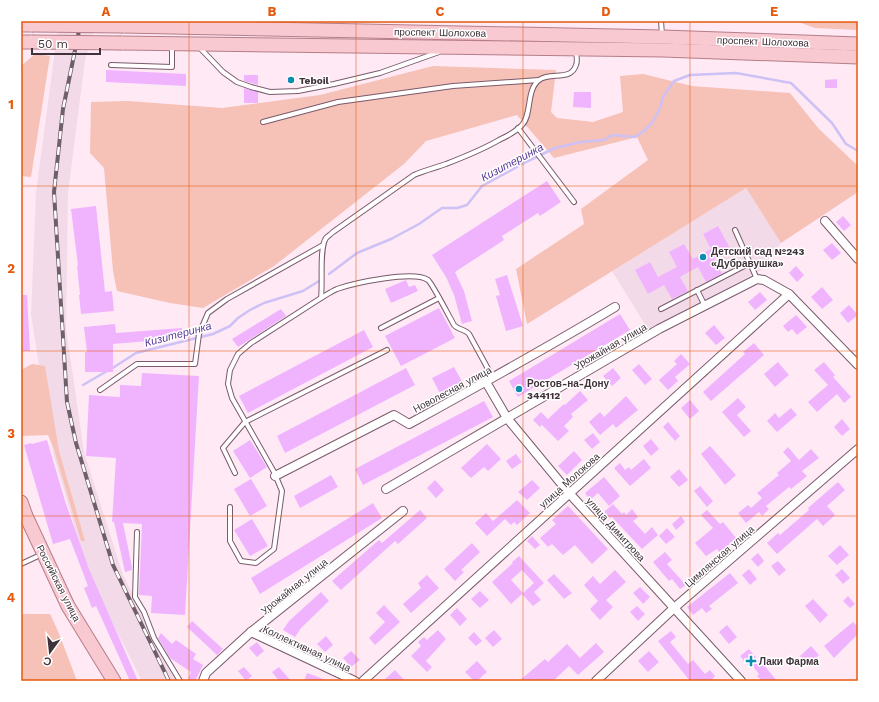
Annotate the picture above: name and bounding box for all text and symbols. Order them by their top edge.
text: A [102,4,111,19]
text: B [268,4,277,19]
text: C [436,4,445,19]
text: D [601,4,611,19]
text: E [770,4,778,19]
street label: проспект Шолохова [394,26,487,39]
scale bar [32,30,100,56]
street label: проспект Шолохова [717,34,810,49]
text: 50 m [38,37,68,51]
marker: Teboil [286,75,296,85]
place label: Teboil [299,75,330,86]
text: 1 [8,97,14,112]
water label: Кизитеринка [479,141,546,184]
place label: Детский сад №243 «Дубравушка» [711,246,805,269]
marker: Детский сад №243 «Дубравушка» [698,252,708,262]
text: 2 [7,261,15,276]
water label: Кизитеринка [143,319,213,350]
street label: Урожайная улица [572,321,649,372]
street label: Новолесная улица [411,364,494,415]
place label: Ростов-на-Дону 344112 [527,378,610,401]
marker: Ростов-на-Дону 344112 [514,384,524,394]
text: 3 [7,426,15,441]
street label: улица Молокова [537,450,602,510]
street label: улица Димитрова [584,495,648,564]
street label: Цимлянская улица [682,523,757,589]
street label: Российская улица [34,543,83,624]
street label: Урожайная улица [259,556,330,617]
text: 4 [7,590,16,605]
street label: Коллективная улица [261,623,353,674]
north arrow [30,632,70,672]
text: С [42,654,53,668]
marker: Лаки Фарма [746,656,756,666]
place label: Лаки Фарма [759,656,819,667]

